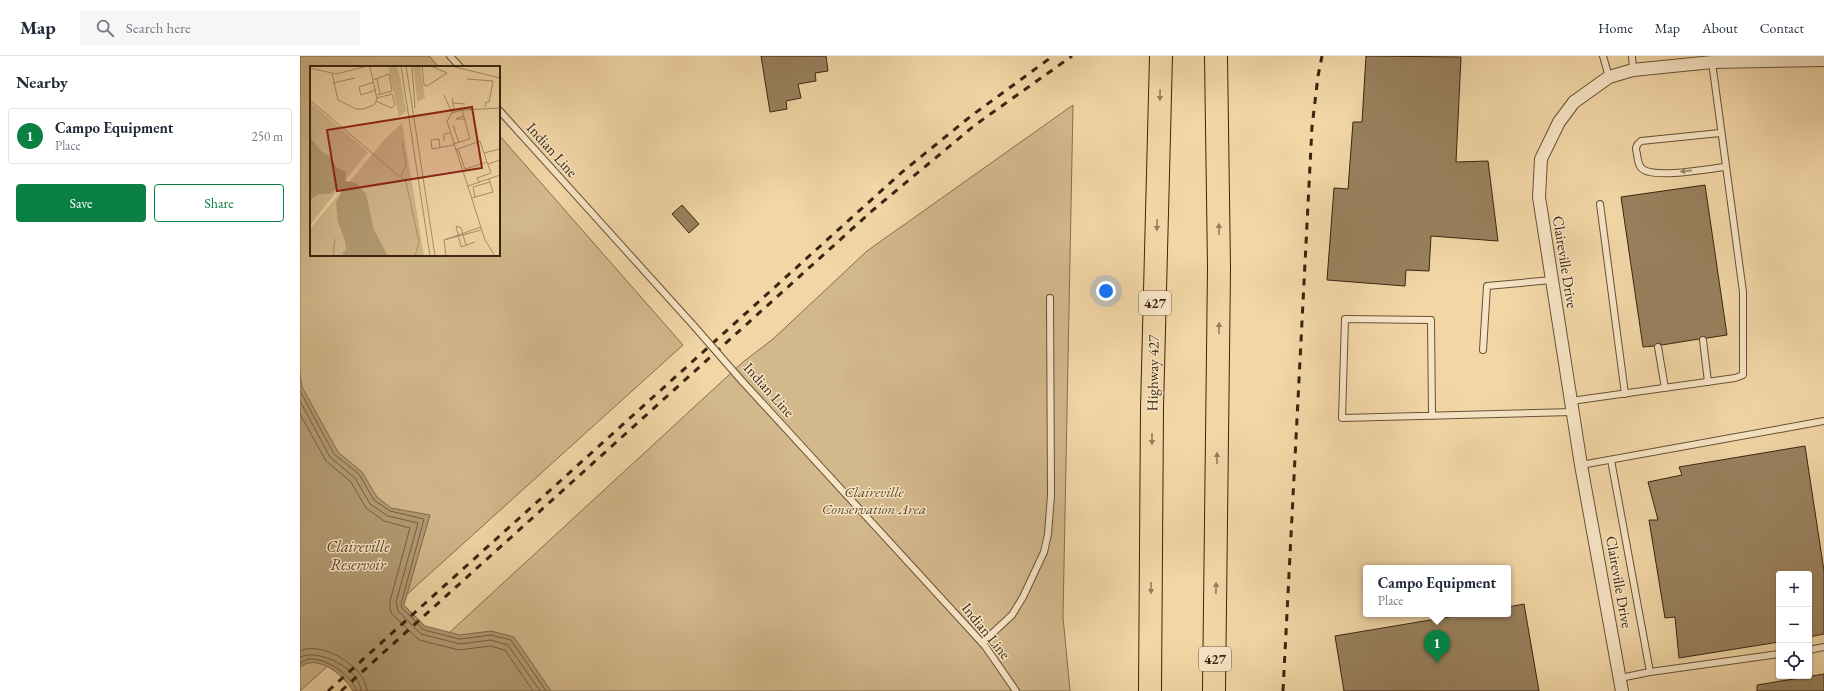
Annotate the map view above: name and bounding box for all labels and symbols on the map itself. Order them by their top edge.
inset map [310,66,500,256]
one-way arrow [1157,89,1163,102]
street label: Indian Line [523,118,582,181]
one-way arrow [1680,168,1692,175]
street label: Claireville Drive [1549,214,1582,310]
one-way arrow [1153,219,1160,231]
one-way arrow [1216,222,1222,235]
your location [1096,281,1116,301]
road number: 427 [1139,291,1171,315]
one-way arrow [1215,322,1222,334]
street label: Highway 427 [1142,334,1163,412]
street label: Indian Line [740,358,799,421]
one-way arrow [1149,433,1155,446]
one-way arrow [1214,451,1220,464]
park label: Claireville Conservation Area [822,482,926,518]
street label: Claireville Drive [1602,534,1637,630]
water label: Claireville Reservoir [326,536,390,575]
one-way arrow [1213,581,1219,594]
one-way arrow [1148,582,1154,595]
street label: Indian Line [958,599,1015,663]
pin: 1 [1424,630,1450,663]
road number: 427 [1199,647,1231,671]

